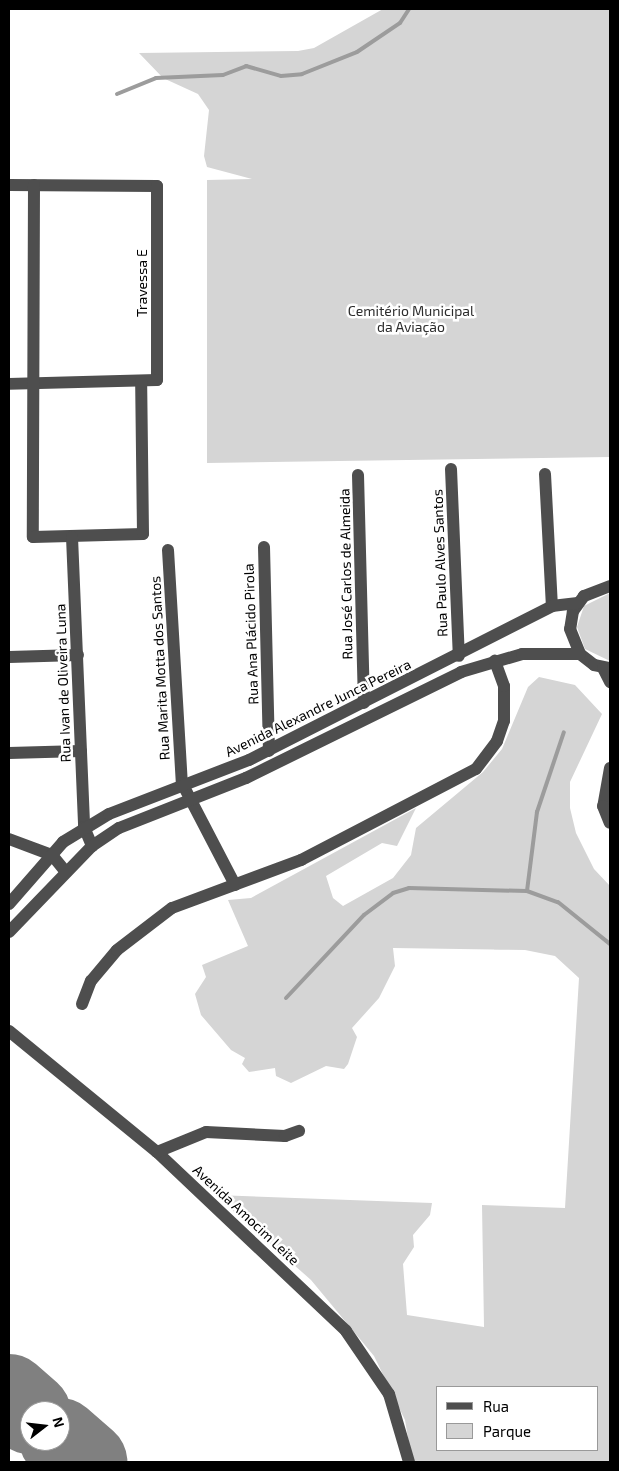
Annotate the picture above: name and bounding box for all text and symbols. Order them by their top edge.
street label: Travessa E [134,249,150,317]
park label: Cemitério Municipal da Aviação [348,303,474,336]
street label: Rua José Carlos de Almeida [336,488,356,660]
street label: Rua Paulo Alves Santos [429,489,451,637]
street label: Rua Ana Plácido Pirola [240,563,262,705]
street label: Rua Marita Motta dos Santos [147,575,173,761]
street label: Rua Ivan de Oliveira Luna [52,603,74,763]
street label: Avenida Alexandre Junca Pereira [222,655,414,761]
street label: Avenida Amocim Leite [189,1161,303,1269]
legend [436,1386,599,1451]
text: Rua [483,1397,509,1415]
north arrow [20,1401,70,1451]
text: N [49,1415,69,1429]
text: Parque [483,1422,531,1440]

